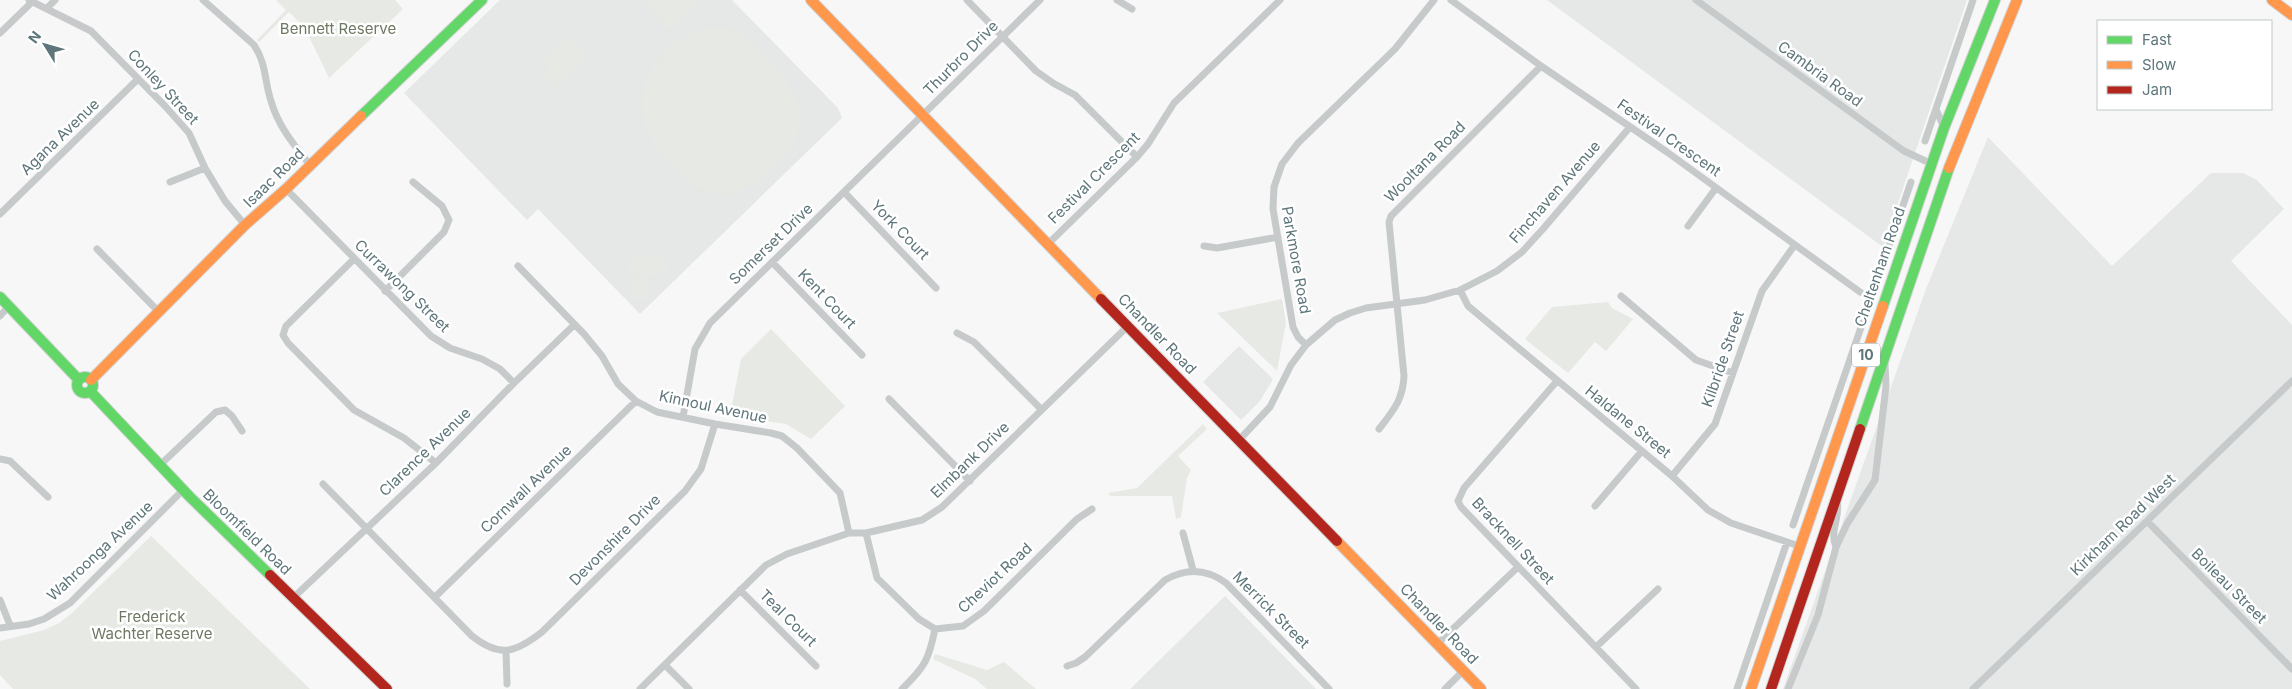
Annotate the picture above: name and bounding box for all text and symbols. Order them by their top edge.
street label: Thurbro Drive [919,16,1002,99]
park label: Bennett Reserve [280,19,396,38]
north arrow [20,20,70,70]
legend [2097,20,2272,110]
text: N [24,27,44,46]
text: Fast [2142,30,2172,49]
street label: Cambria Road [1774,37,1866,111]
street label: Conley Street [124,45,203,128]
text: Slow [2142,55,2176,74]
text: Jam [2142,80,2172,99]
street label: Agana Avenue [16,94,103,179]
street label: Festival Crescent [1614,95,1725,180]
street label: Wooltana Road [1380,117,1469,206]
street label: Festival Crescent [1044,128,1144,228]
street label: Finchaven Avenue [1505,137,1604,247]
street label: Isaac Road [239,144,308,211]
street label: York Court [867,196,934,264]
street label: Somerset Drive [725,199,817,288]
street label: Cheltenham Road [1850,204,1909,329]
street label: Parkmore Road [1278,205,1315,315]
street label: Currawong Street [351,235,454,336]
street label: Kent Court [794,265,861,333]
street label: Chandler Road [1114,289,1201,378]
street label: Kilbride Street [1697,308,1748,410]
road number: 10 [1852,344,1880,366]
street label: Haldane Street [1582,381,1675,462]
street label: Kinnoul Avenue [657,386,769,427]
street label: Clarence Avenue [375,403,475,500]
street label: Elmbank Drive [926,417,1013,502]
street label: Cornwall Avenue [476,440,575,537]
street label: Kirkham Road West [2066,470,2179,580]
street label: Bloomfield Road [199,485,296,579]
street label: Devonshire Drive [565,490,664,589]
street label: Bracknell Street [1468,493,1559,588]
street label: Wahroonga Avenue [43,497,157,605]
street label: Cheviot Road [954,538,1036,617]
street label: Boileau Street [2188,544,2271,627]
street label: Merrick Street [1229,567,1314,652]
street label: Chandler Road [1396,579,1483,668]
street label: Teal Court [756,585,821,650]
park label: Frederick Wachter Reserve [92,607,212,643]

